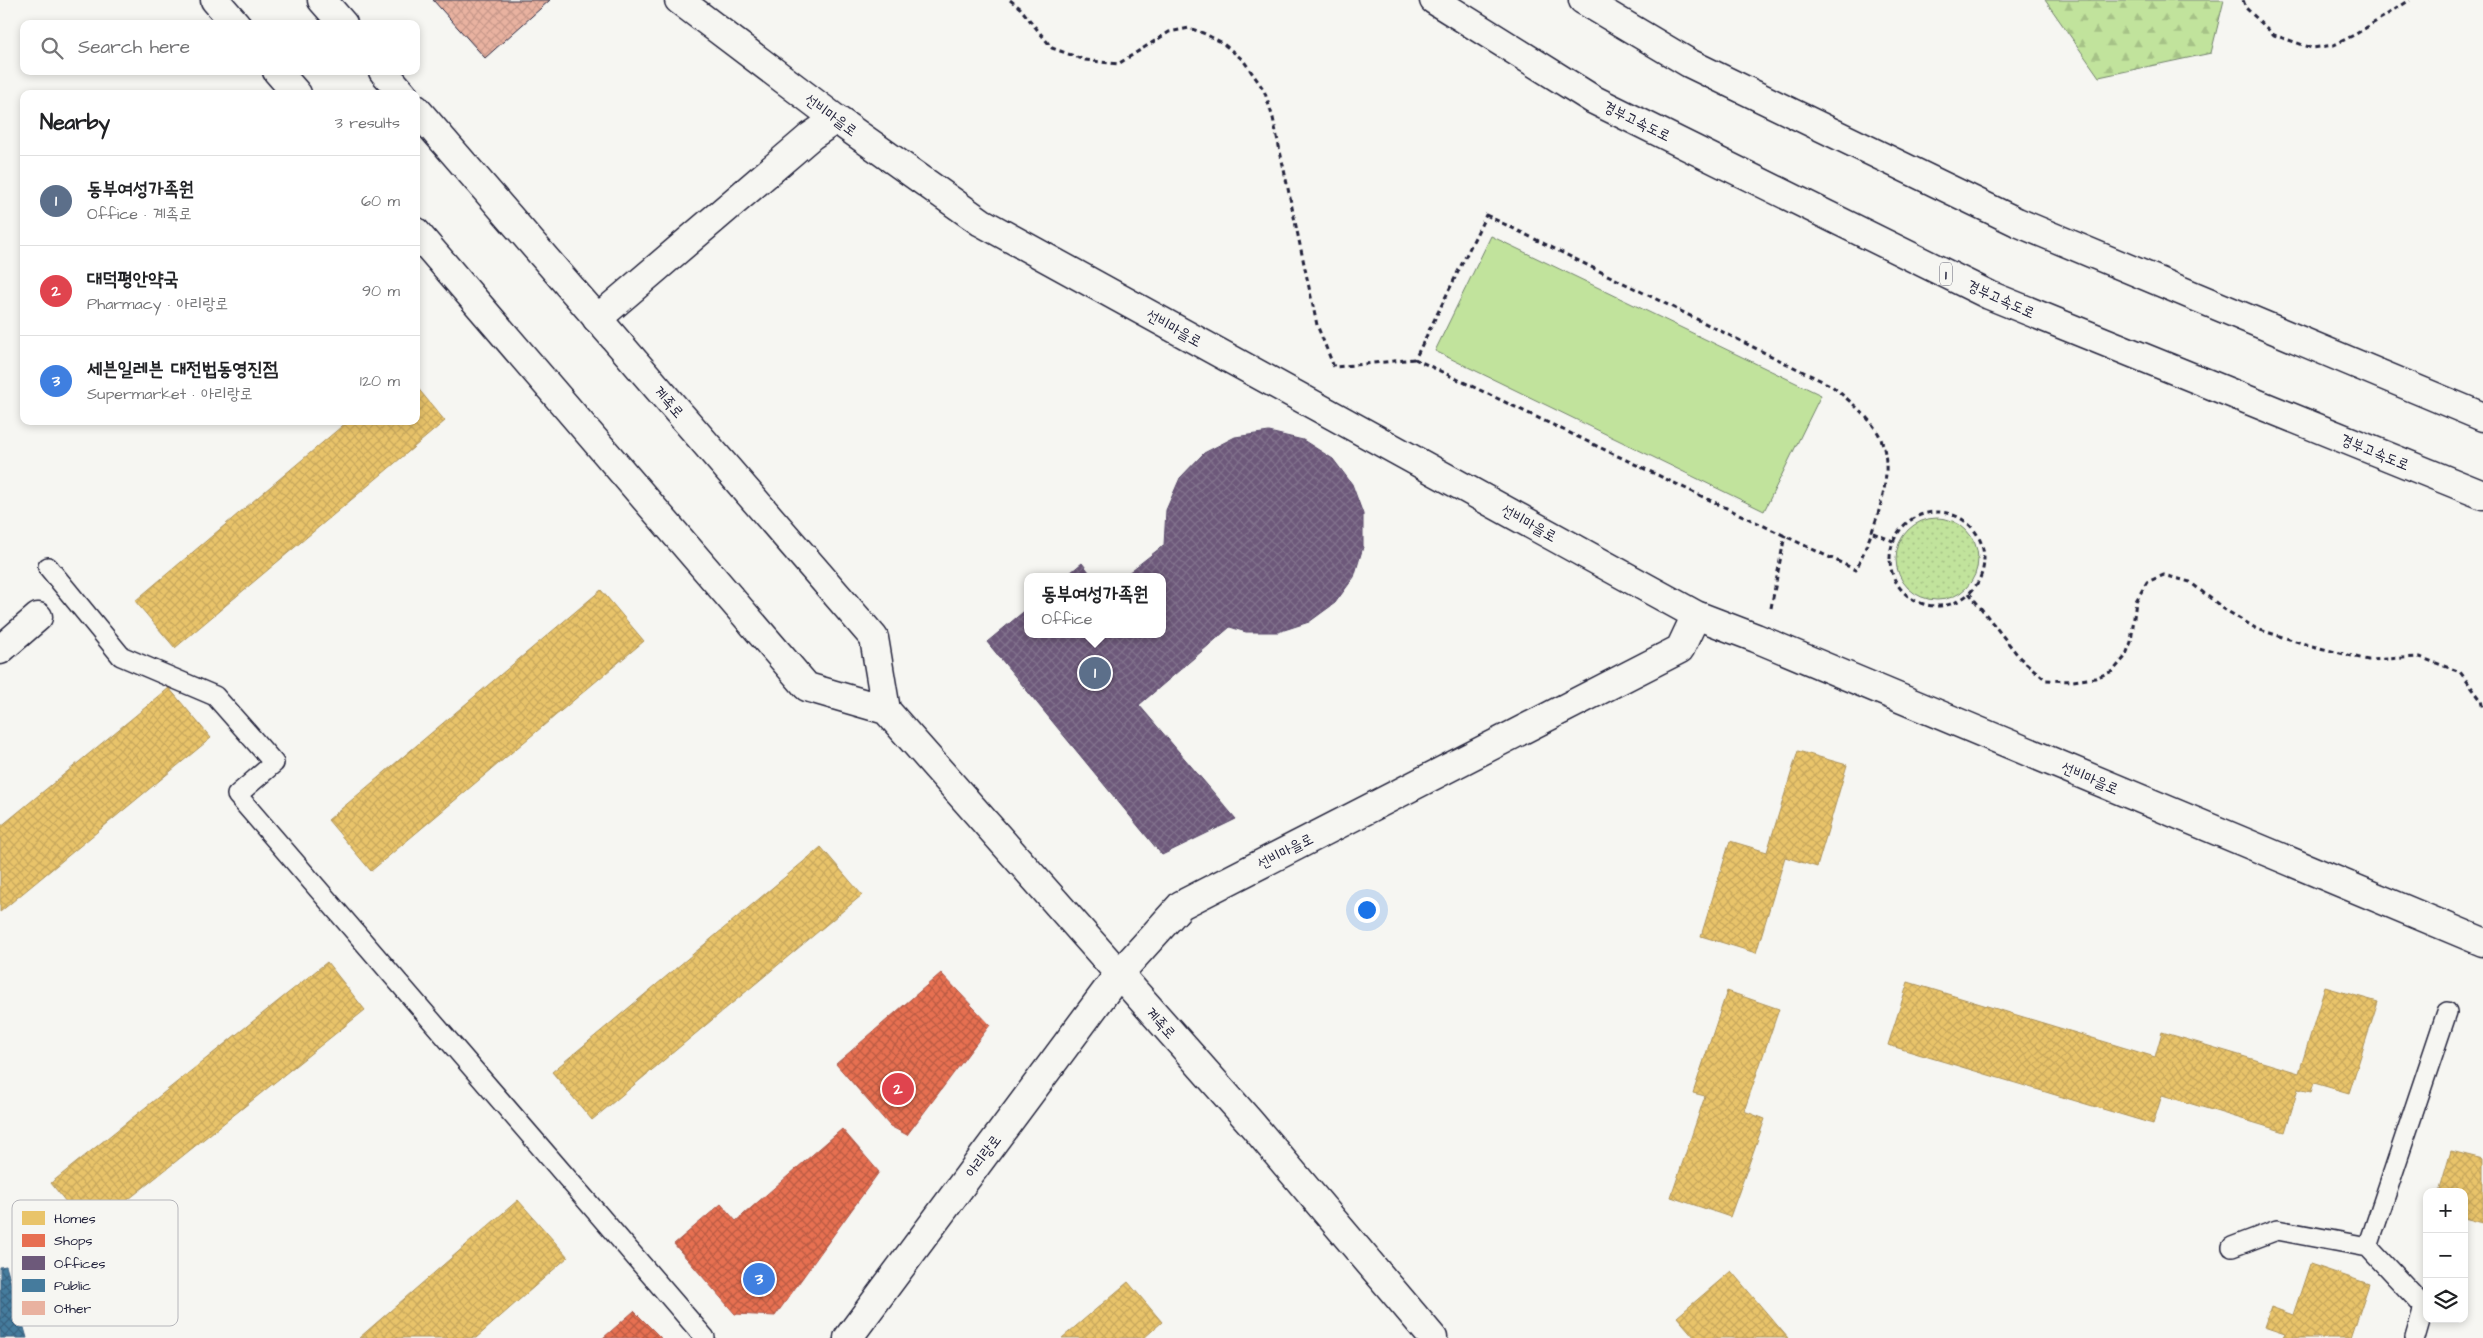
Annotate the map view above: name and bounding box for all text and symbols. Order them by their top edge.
search box [20,20,420,75]
icon: search [38,34,66,62]
text: Search here [78,34,190,61]
street label: 선비마을로 [800,89,861,142]
street label: 경부고속도로 [1600,96,1674,147]
text: Nearby [40,108,110,137]
text: 3 results [335,112,400,134]
text: 동부여성가족원 [87,176,194,203]
text: 1 [55,190,57,212]
text: 60 m [361,190,400,212]
text: Office · 계족로 [87,203,192,225]
road number: 1 [1940,262,1952,286]
text: 대덕평안약국 [87,266,179,293]
street label: 경부고속도로 [1963,275,2038,324]
text: 2 [51,280,61,302]
text: 90 m [362,280,400,302]
text: Pharmacy · 아리랑로 [87,293,228,315]
street label: 선비마을로 [1142,305,1205,352]
text: 세븐일레븐 대전법동영진점 [87,356,278,383]
text: 3 [52,370,60,392]
text: 120 m [360,370,400,392]
street label: 계족로 [649,382,688,423]
text: Supermarket · 아리랑로 [87,383,253,405]
street label: 경부고속도로 [2337,429,2412,476]
street label: 선비마을로 [1497,500,1560,547]
popup [1024,573,1166,638]
text: 동부여성가족원 [1041,581,1149,608]
text: Office [1041,608,1092,630]
pin: 1 [1079,654,1111,692]
street label: 선비마을로 [2058,757,2122,800]
street label: 선비마을로 [1254,828,1317,875]
your location [1354,897,1380,923]
street label: 계족로 [1141,1003,1181,1044]
pin: 2 [882,1070,914,1108]
street label: 아리랑로 [960,1131,1006,1182]
map controls [2423,1188,2468,1323]
button: + [2423,1188,2468,1233]
legend [12,1200,178,1326]
text: Homes [54,1209,96,1229]
text: Shops [54,1231,93,1251]
button: − [2423,1233,2468,1278]
text: Offices [54,1254,106,1274]
pin: 3 [743,1260,775,1298]
text: Public [54,1276,91,1296]
button: layers [2423,1278,2468,1323]
text: Other [54,1299,92,1319]

